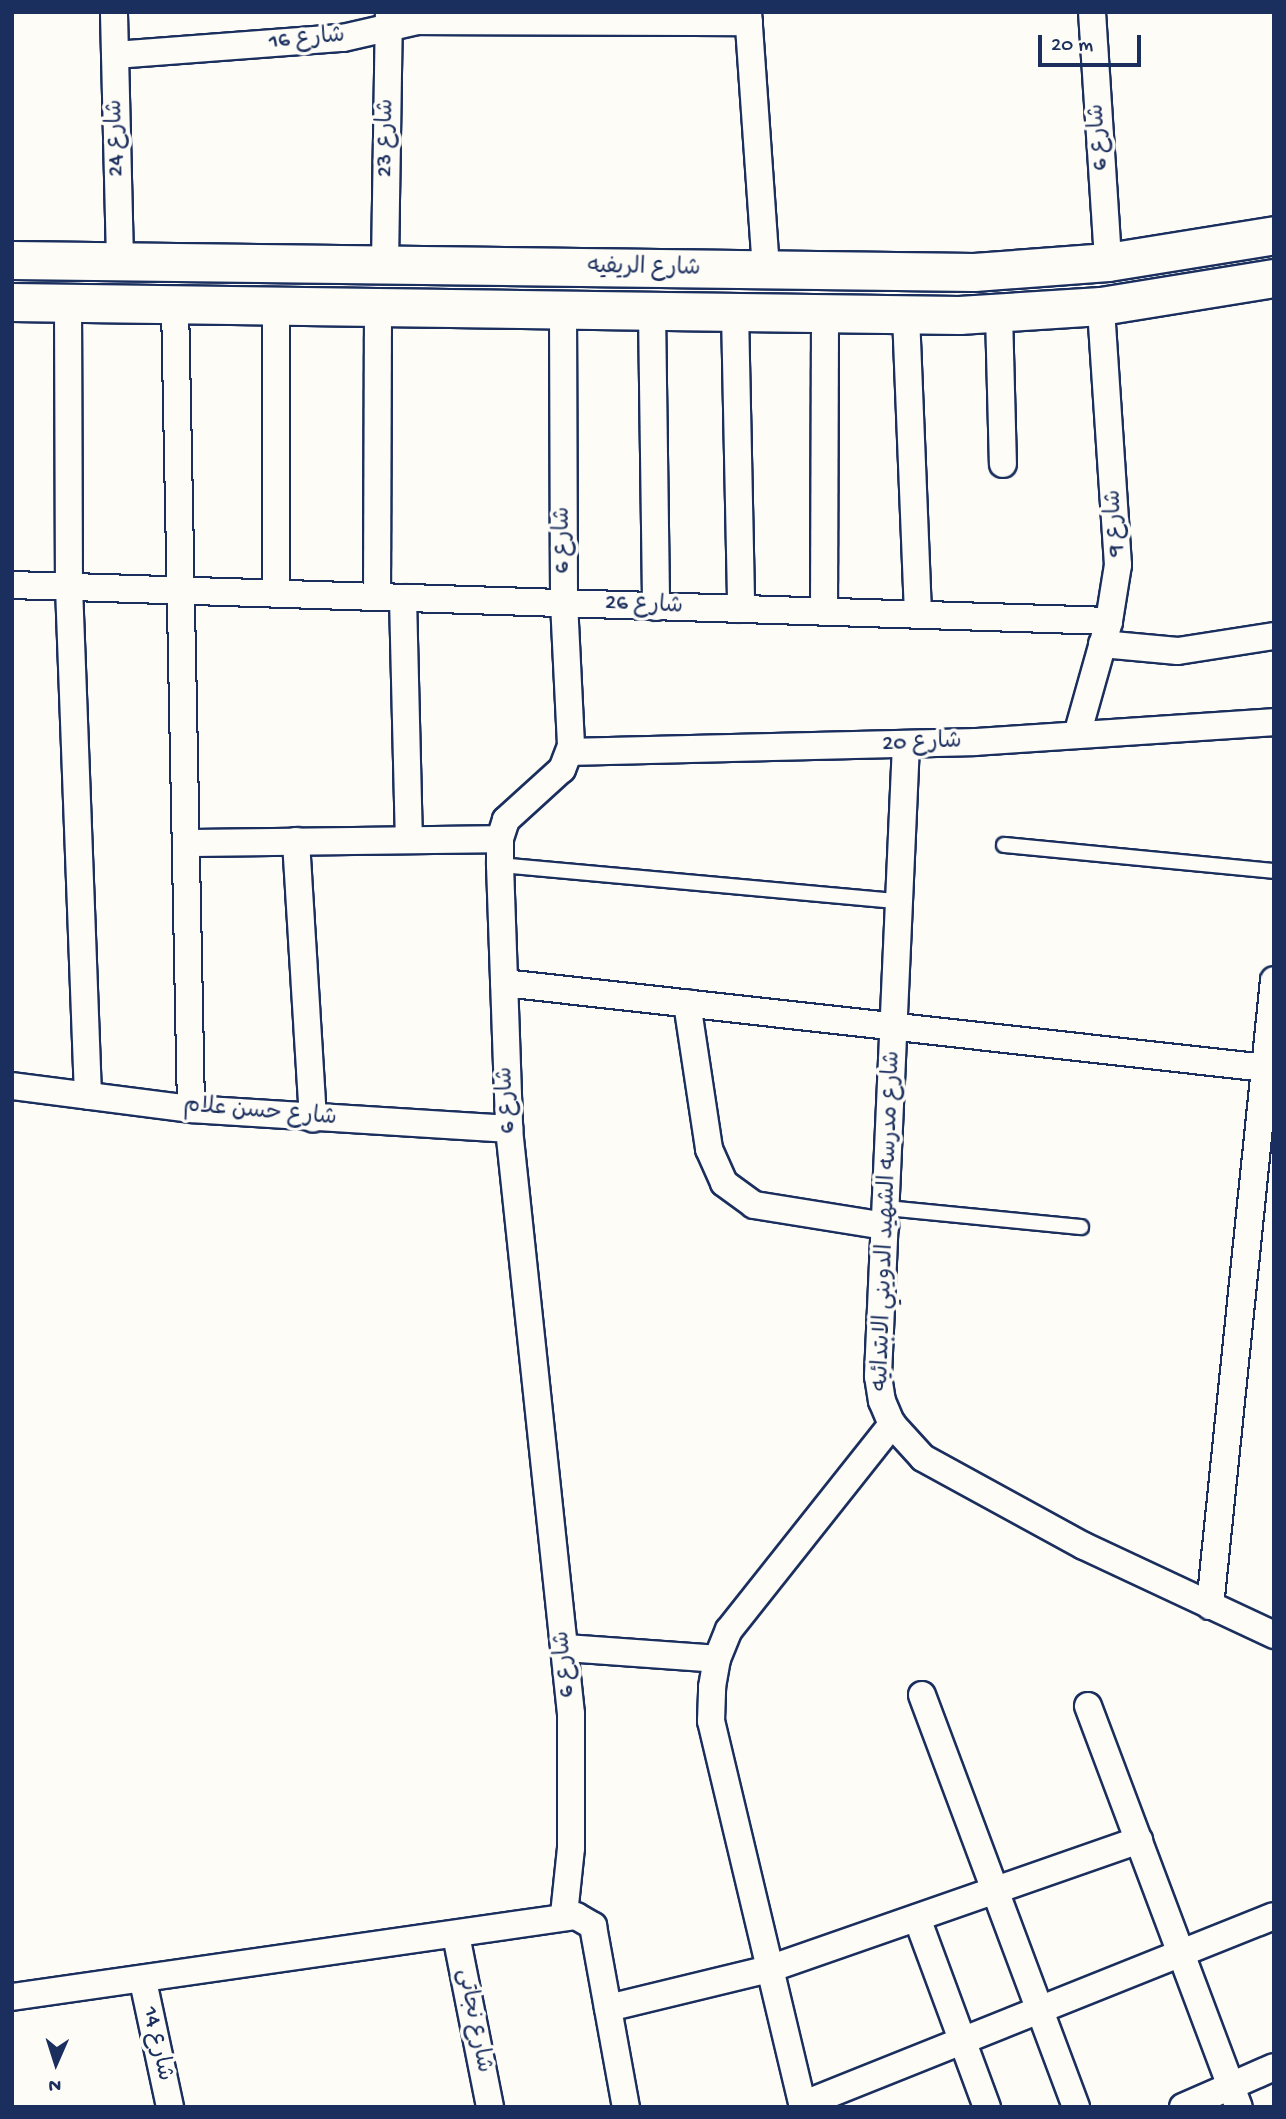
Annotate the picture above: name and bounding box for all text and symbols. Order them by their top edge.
scale bar [1041,21,1144,65]
street label: شارع 16 [268,23,346,57]
text: 20 m [1051,34,1093,59]
street label: شارع 24 [103,99,131,177]
street label: شارع 23 [373,99,401,177]
street label: شارع 6 [1084,103,1116,171]
street label: شارع الريفيه [587,254,701,284]
street label: شارع 9 [1101,489,1131,557]
street label: شارع 6 [550,507,578,573]
street label: شارع 26 [604,590,684,622]
street label: شارع 20 [882,729,962,759]
street label: شارع مدرسه الشهيد الدويني الابتدائيه [868,1050,908,1392]
street label: شارع 6 [492,1066,524,1134]
street label: شارع حسن علام [182,1093,338,1133]
street label: شارع 6 [549,1629,583,1699]
street label: شارع نجاتى [449,1967,497,2075]
street label: شارع 14 [135,2004,177,2084]
north arrow [21,2028,91,2098]
text: N [48,2073,62,2096]

